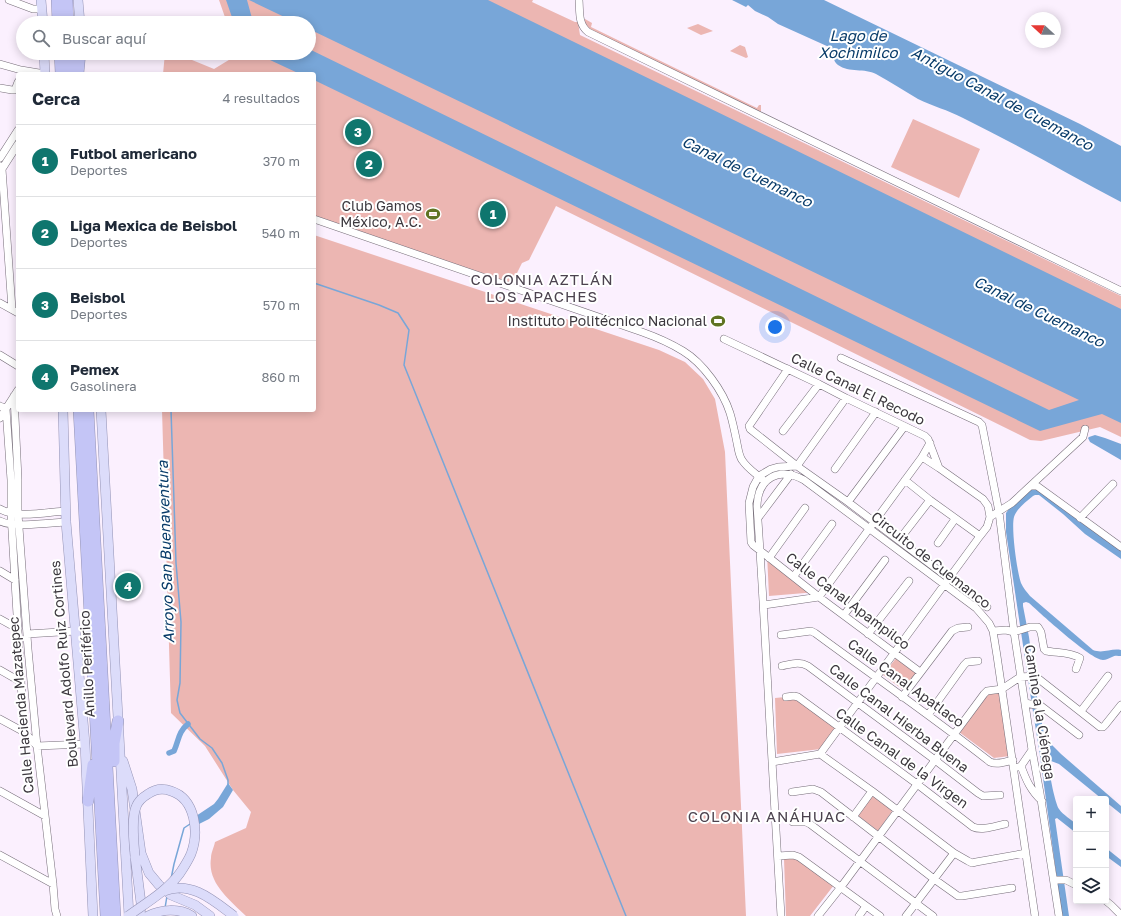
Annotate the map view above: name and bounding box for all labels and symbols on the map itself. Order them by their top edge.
north arrow [1025,12,1061,48]
water label: Lago de Xochimilco [818,26,899,61]
water label: Antiguo Canal de Cuemanco [908,43,1097,155]
pin: 3 [345,117,371,147]
water label: Canal de Cuemanco [679,132,816,211]
pin: 2 [356,149,382,179]
place label: Club Gamos México, A.C. [340,197,422,230]
pin: 1 [480,199,506,229]
sports icon: Club Gamos México, A.C. [425,206,441,222]
district label: COLONIA AZTLÁN LOS APACHES [470,270,614,305]
water label: Canal de Cuemanco [971,272,1108,351]
place label: Instituto Politécnico Nacional [507,312,707,329]
sports icon: Instituto Politécnico Nacional [710,313,726,329]
your location [765,317,785,337]
street label: Calle Canal El Recodo [788,349,928,428]
water label: Arroyo San Buenaventura [153,460,178,644]
street label: Circuito de Cuemanco [868,508,995,612]
street label: Calle Canal Apampilco [783,548,914,653]
street label: Boulevard Adolfo Ruiz Cortines [46,560,81,768]
pin: 4 [115,571,141,601]
street label: Anillo Periférico [75,610,98,718]
street label: Calle Hacienda Mazatepec [4,616,37,794]
street label: Calle Canal Apatlaco [845,635,968,730]
street label: Camino a la Ciénega [1021,643,1060,780]
street label: Calle Canal Hierba Buena [826,660,972,776]
street label: Calle Canal de la Virgen [833,704,972,811]
district label: COLONIA ANÁHUAC [688,807,846,825]

